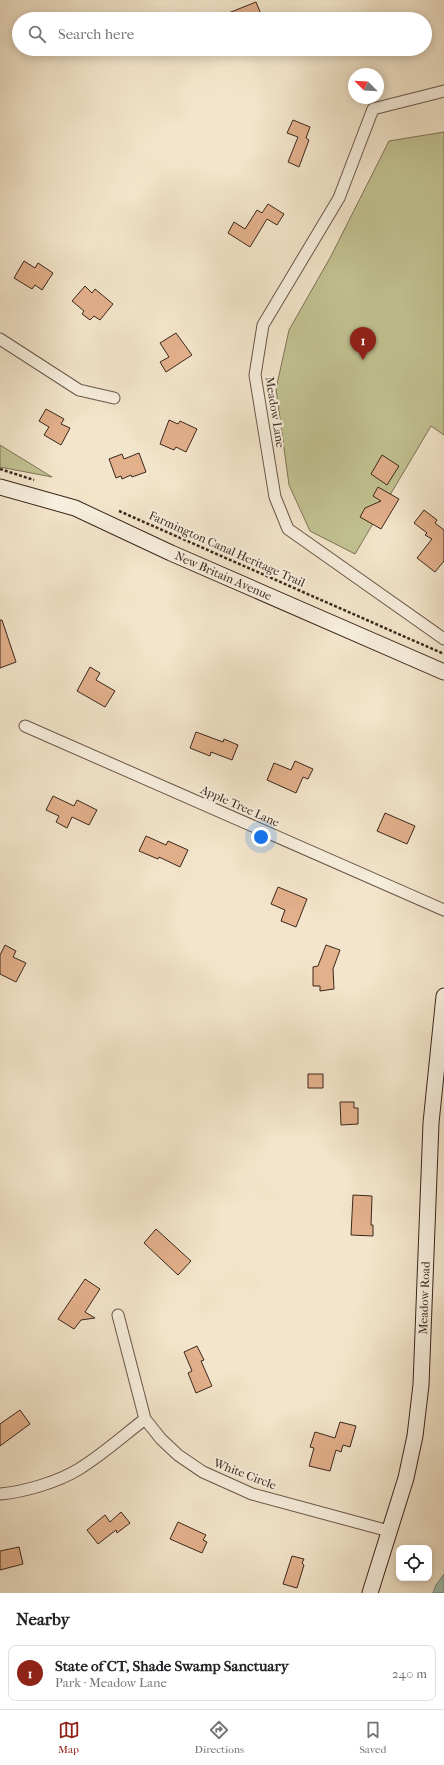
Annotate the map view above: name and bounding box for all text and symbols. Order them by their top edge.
search box [12,12,432,56]
icon: search [26,23,48,45]
text: Search here [58,25,134,43]
north arrow [348,68,384,104]
pin: 1 [350,327,376,360]
street label: Meadow Lane [262,375,288,449]
street label: Farmington Canal Heritage Trail [147,508,308,590]
street label: New Britain Avenue [173,549,274,603]
street label: Apple Tree Lane [197,782,282,830]
your location [251,827,271,847]
street label: Meadow Road [416,1261,433,1335]
street label: White Circle [211,1455,278,1492]
map controls [396,1545,432,1581]
button: locate [396,1545,432,1581]
text: Nearby [16,1609,70,1629]
text: State of CT, Shade Swamp Sanctuary [55,1657,289,1675]
text: 1 [28,1666,32,1681]
text: 240 m [392,1666,427,1681]
text: Park · Meadow Lane [55,1675,167,1690]
tab: Map [58,1719,80,1756]
tab: Directions [195,1719,244,1756]
tab: Saved [359,1719,386,1756]

